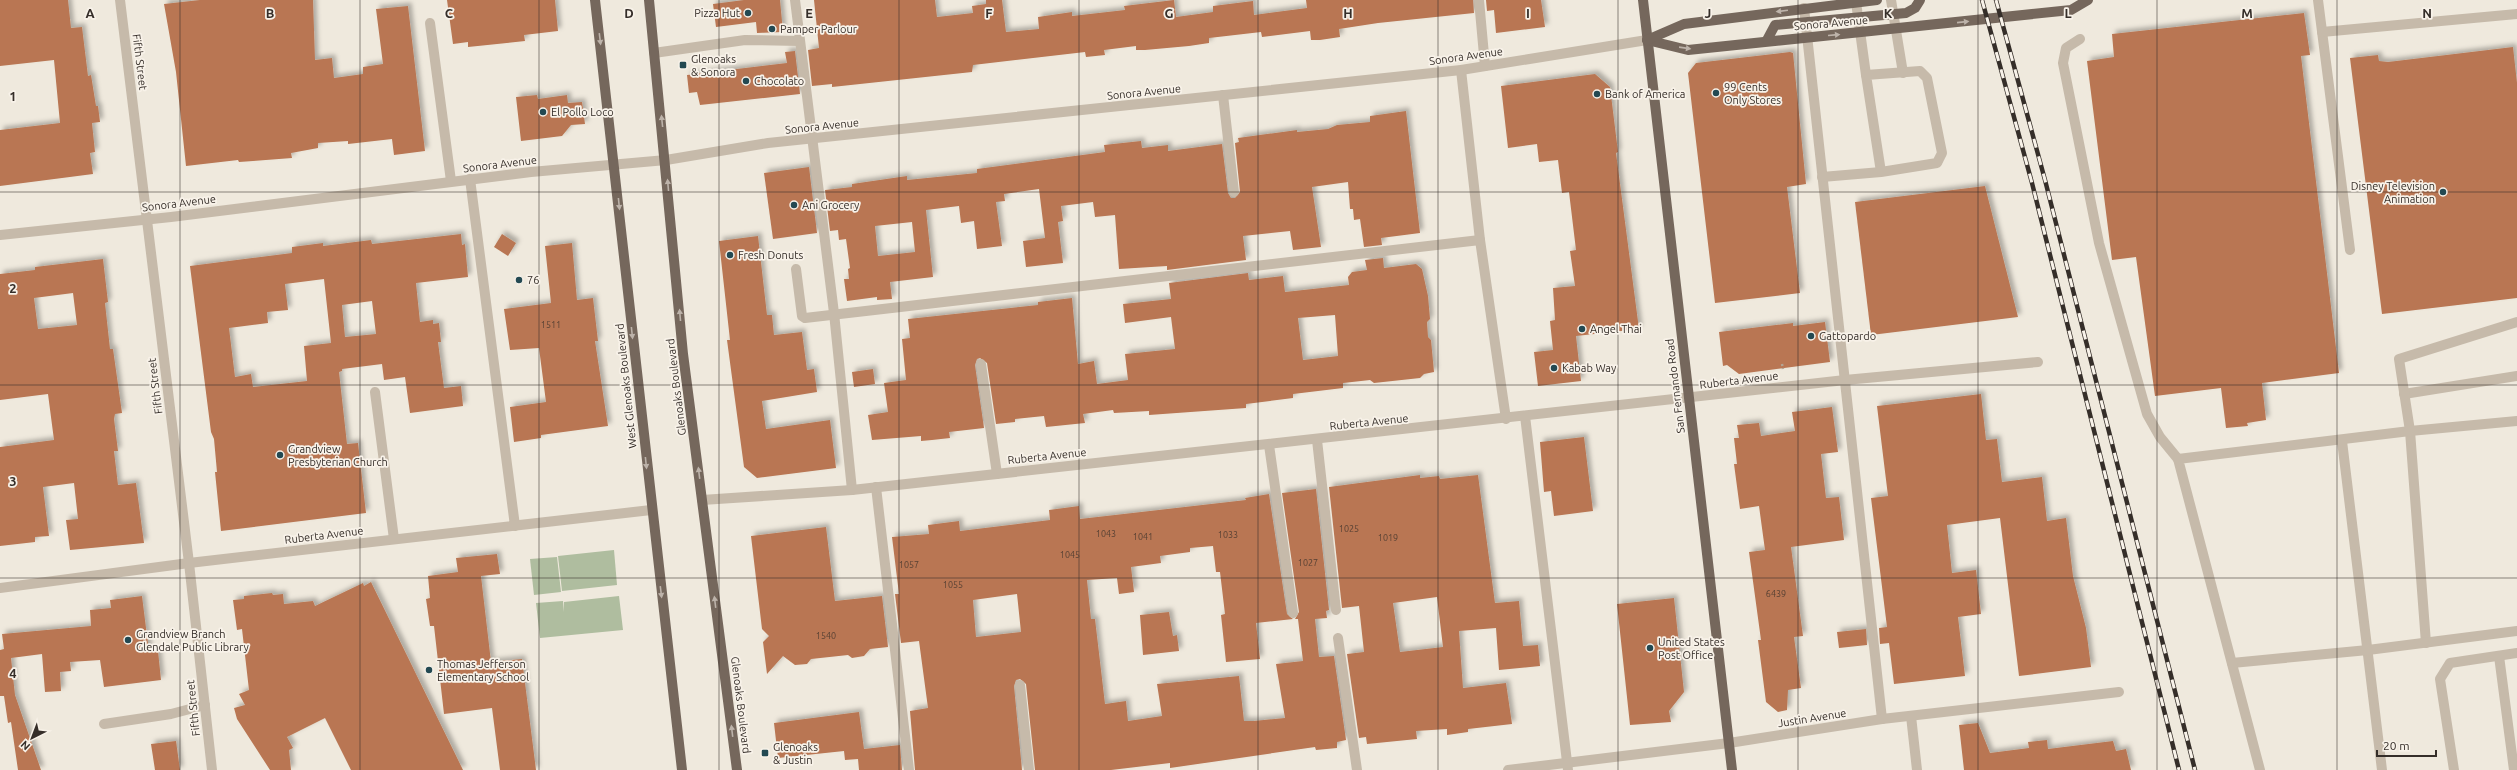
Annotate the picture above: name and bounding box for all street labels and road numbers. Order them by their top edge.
street label: Sonora Avenue [1793,14,1869,32]
street label: Fifth Street [131,33,149,91]
street label: Sonora Avenue [1428,45,1504,67]
street label: Sonora Avenue [1106,82,1182,102]
street label: Sonora Avenue [784,116,860,136]
street label: Sonora Avenue [462,154,538,174]
street label: Sonora Avenue [141,193,217,213]
street label: West Glenoaks Boulevard [613,323,639,449]
street label: Glenoaks Boulevard [664,338,688,436]
street label: San Fernando Road [1663,338,1687,434]
street label: Fifth Street [146,357,164,415]
street label: Ruberta Avenue [1699,369,1779,391]
street label: Ruberta Avenue [1329,412,1409,432]
street label: Ruberta Avenue [1007,446,1087,466]
street label: Ruberta Avenue [284,524,364,546]
street label: Glenoaks Boulevard [729,656,753,754]
street label: Fifth Street [184,679,202,737]
street label: Justin Avenue [1777,707,1847,729]

